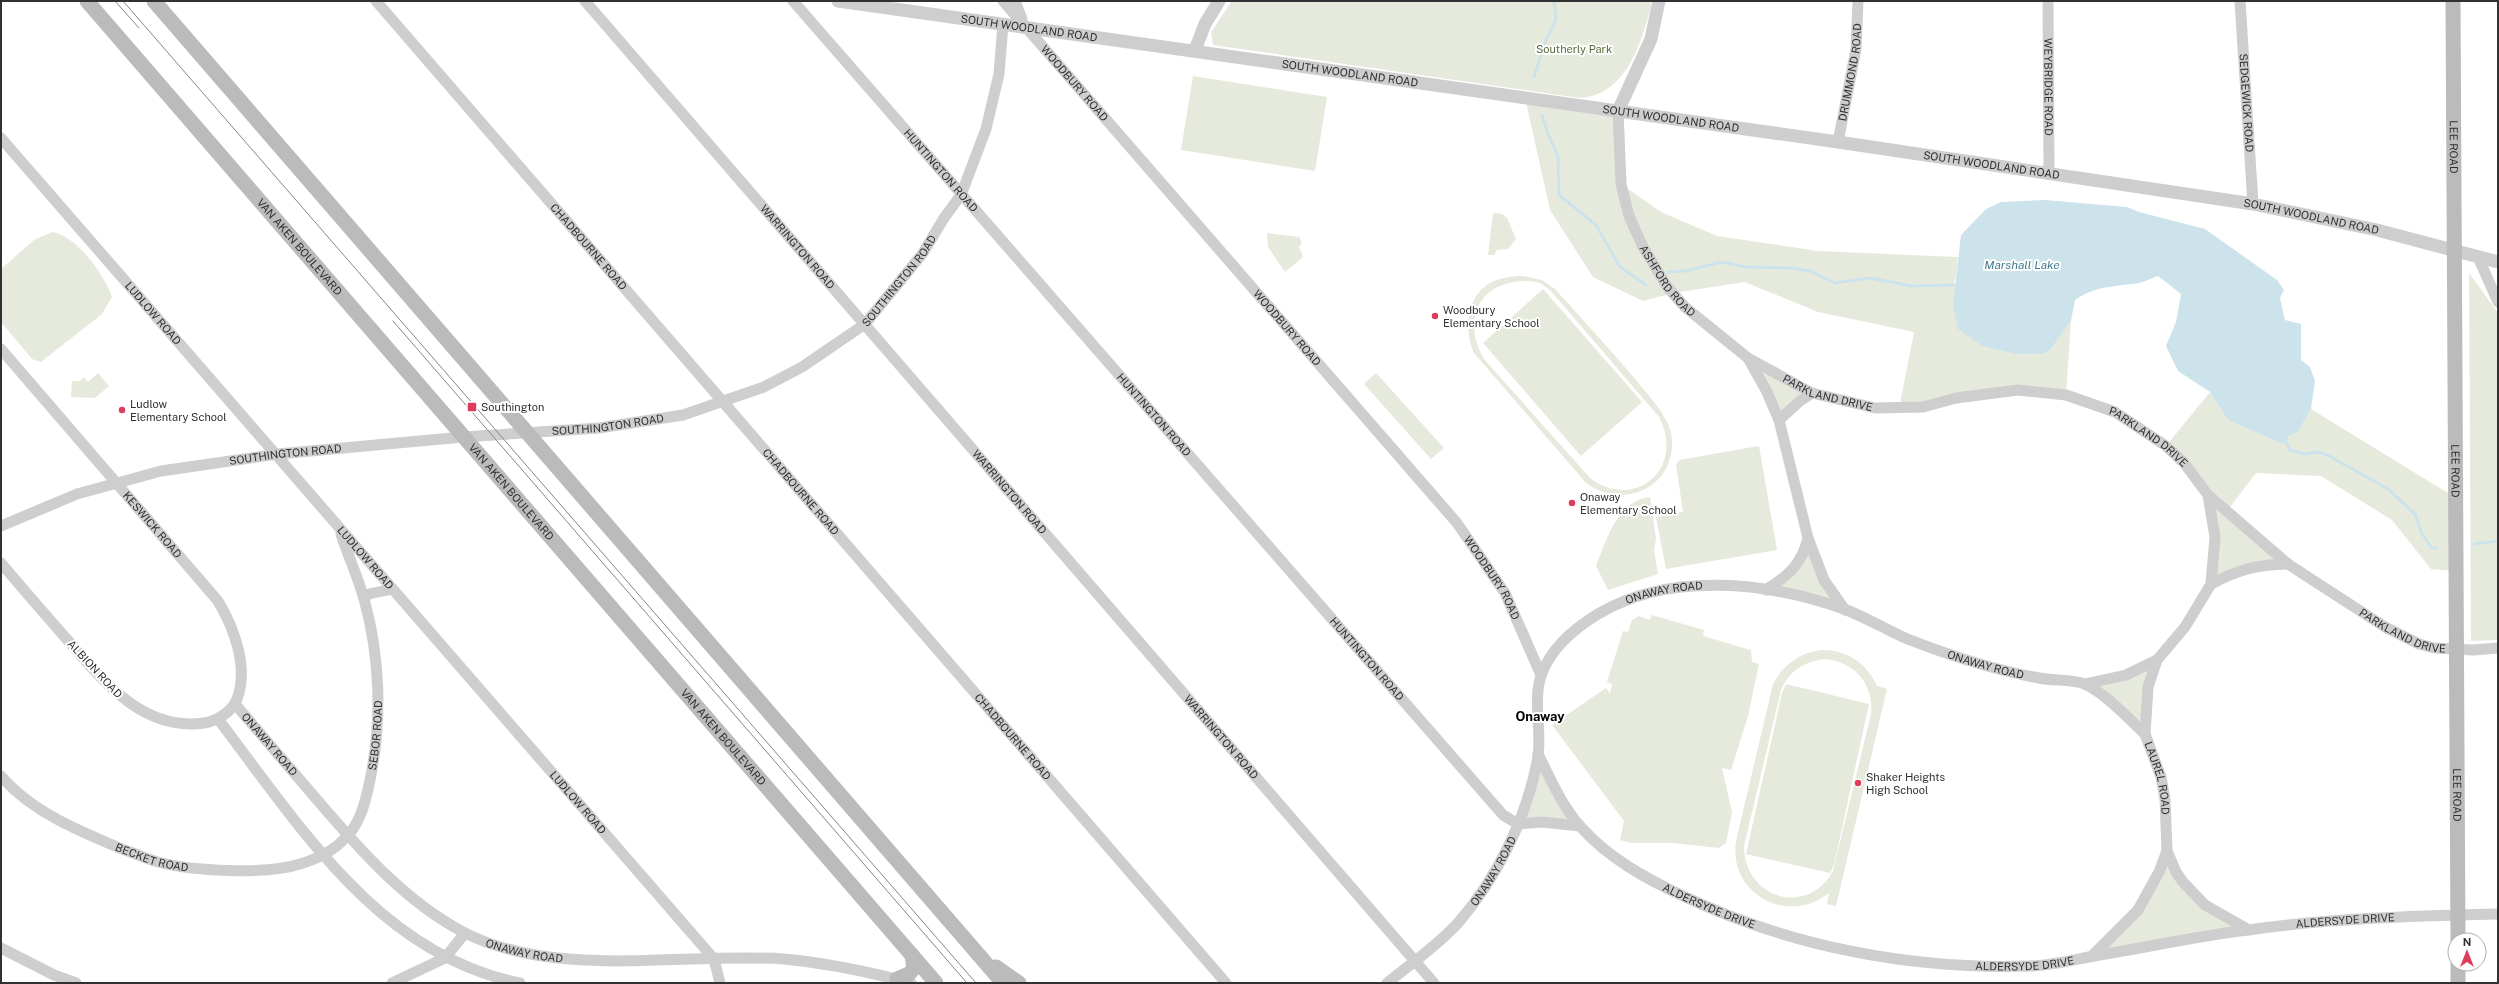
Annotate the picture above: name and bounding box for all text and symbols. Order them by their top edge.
street label: SOUTH WOODLAND ROAD [960,12,1099,44]
street label: DRUMMOND ROAD [1836,22,1863,122]
street label: WEYBRIDGE ROAD [2042,38,2055,136]
street label: WOODBURY ROAD [1038,43,1111,124]
park label: Southerly Park [1536,43,1612,55]
street label: SEDGEWICK ROAD [2237,53,2256,153]
street label: SOUTH WOODLAND ROAD [1281,58,1419,89]
street label: SOUTH WOODLAND ROAD [1602,103,1740,134]
street label: LEE ROAD [2448,120,2460,174]
street label: HUNTINGTON ROAD [902,127,980,215]
street label: SOUTH WOODLAND ROAD [1922,149,2061,181]
street label: VAN AKEN BOULEVARD [255,196,345,298]
street label: SOUTH WOODLAND ROAD [2243,197,2380,236]
street label: CHADBOURNE ROAD [548,201,630,293]
street label: WARRINGTON ROAD [758,202,837,292]
street label: SOUTHINGTON ROAD [860,232,939,329]
street label: ASHFORD ROAD [1637,243,1698,319]
water label: Marshall Lake [1984,258,2060,272]
street label: LUDLOW ROAD [123,279,184,347]
street label: WOODBURY ROAD [1251,287,1324,368]
place label: Woodbury Elementary School [1443,304,1540,329]
marker: Woodbury Elementary School [1430,311,1440,321]
street label: HUNTINGTON ROAD [1115,371,1193,459]
street label: PARKLAND DRIVE [1781,372,1874,413]
place label: Ludlow Elementary School [130,398,227,423]
marker: Southington [466,401,478,413]
place label: Southington [481,401,544,413]
street label: PARKLAND DRIVE [2108,404,2190,469]
marker: Ludlow Elementary School [117,405,127,415]
street label: SOUTHINGTON ROAD [551,412,665,437]
street label: VAN AKEN BOULEVARD [467,441,557,543]
street label: SOUTHINGTON ROAD [228,442,342,467]
street label: LEE ROAD [2449,444,2462,498]
street label: CHADBOURNE ROAD [760,446,842,538]
street label: WARRINGTON ROAD [970,448,1049,537]
street label: KESWICK ROAD [121,489,184,561]
place label: Onaway Elementary School [1580,491,1677,516]
marker: Onaway Elementary School [1567,498,1577,508]
street label: LUDLOW ROAD [335,524,396,592]
street label: WOODBURY ROAD [1462,534,1522,622]
street label: ONAWAY ROAD [1624,579,1703,606]
street label: PARKLAND DRIVE [2357,606,2446,655]
street label: HUNTINGTON ROAD [1327,615,1406,703]
street label: ALBION ROAD [65,638,125,701]
street label: ONAWAY ROAD [1946,648,2025,681]
street label: VAN AKEN BOULEVARD [678,686,769,788]
street label: CHADBOURNE ROAD [972,691,1054,783]
street label: WARRINGTON ROAD [1182,693,1261,782]
street label: SEBOR ROAD [366,700,384,771]
district label: Onaway [1516,709,1565,724]
street label: ONAWAY ROAD [239,710,300,778]
street label: LAUREL ROAD [2142,740,2172,815]
street label: LEE ROAD [2451,768,2463,822]
street label: LUDLOW ROAD [548,769,609,837]
place label: Shaker Heights High School [1866,771,1945,796]
marker: Shaker Heights High School [1853,778,1863,788]
street label: ONAWAY ROAD [1468,834,1518,908]
street label: BECKET ROAD [114,841,190,874]
street label: ALDERSYDE DRIVE [1661,881,1757,931]
street label: ALDERSYDE DRIVE [2295,911,2395,930]
north arrow [2447,932,2487,972]
text: N [2463,936,2471,948]
street label: ONAWAY ROAD [484,937,564,965]
street label: ALDERSYDE DRIVE [1975,954,2075,972]

